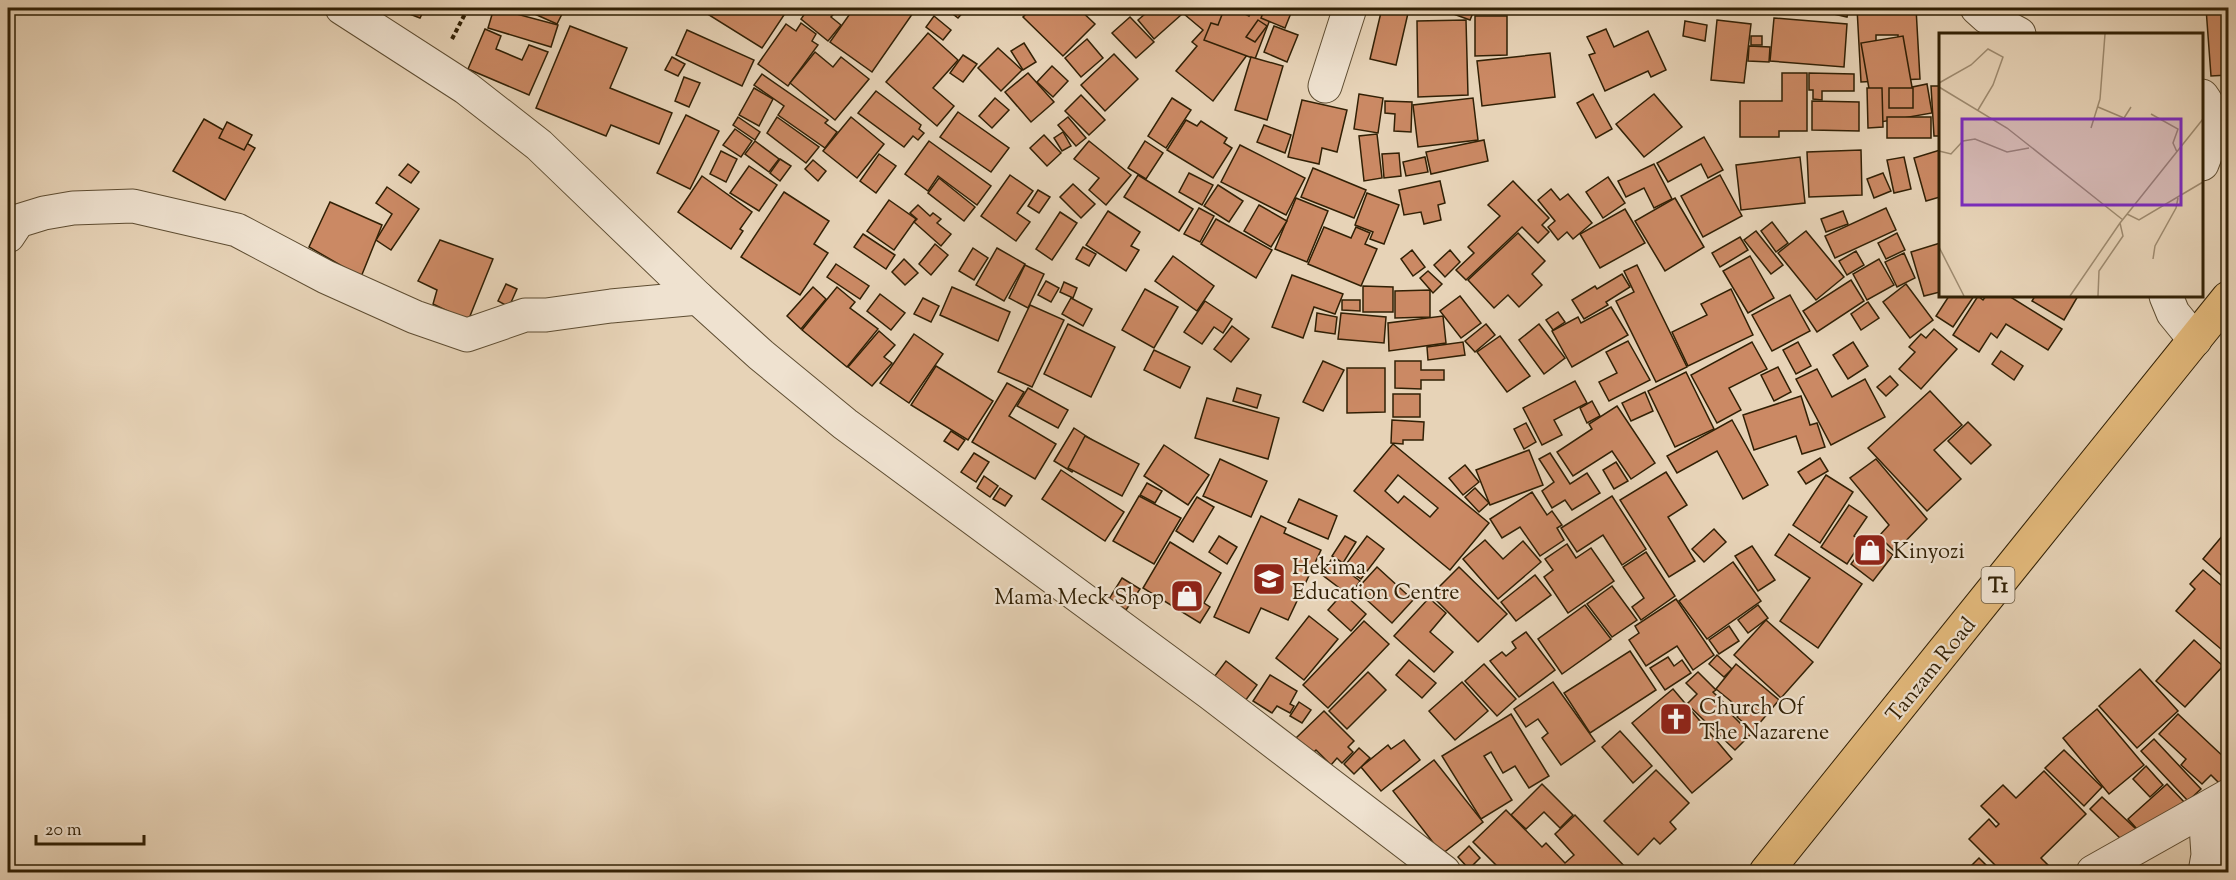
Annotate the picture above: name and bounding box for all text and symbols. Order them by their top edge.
inset map [1939,33,2203,297]
shop icon: Kinyozi [1852,532,1888,568]
place label: Kinyozi [1893,537,1965,569]
place label: Hekima Education Centre [1292,553,1460,610]
school or university icon: Hekima Education Centre [1251,561,1287,597]
road number: T1 [1982,567,2014,603]
shop icon: Mama Meck Shop [1169,578,1205,614]
place label: Mama Meck Shop [994,583,1164,615]
street label: Tanzam Road [1880,611,1985,730]
place label: Church Of The Nazarene [1699,693,1829,750]
church icon: Church Of The Nazarene [1658,701,1694,737]
scale bar [36,808,144,846]
text: 20 m [45,818,82,844]

